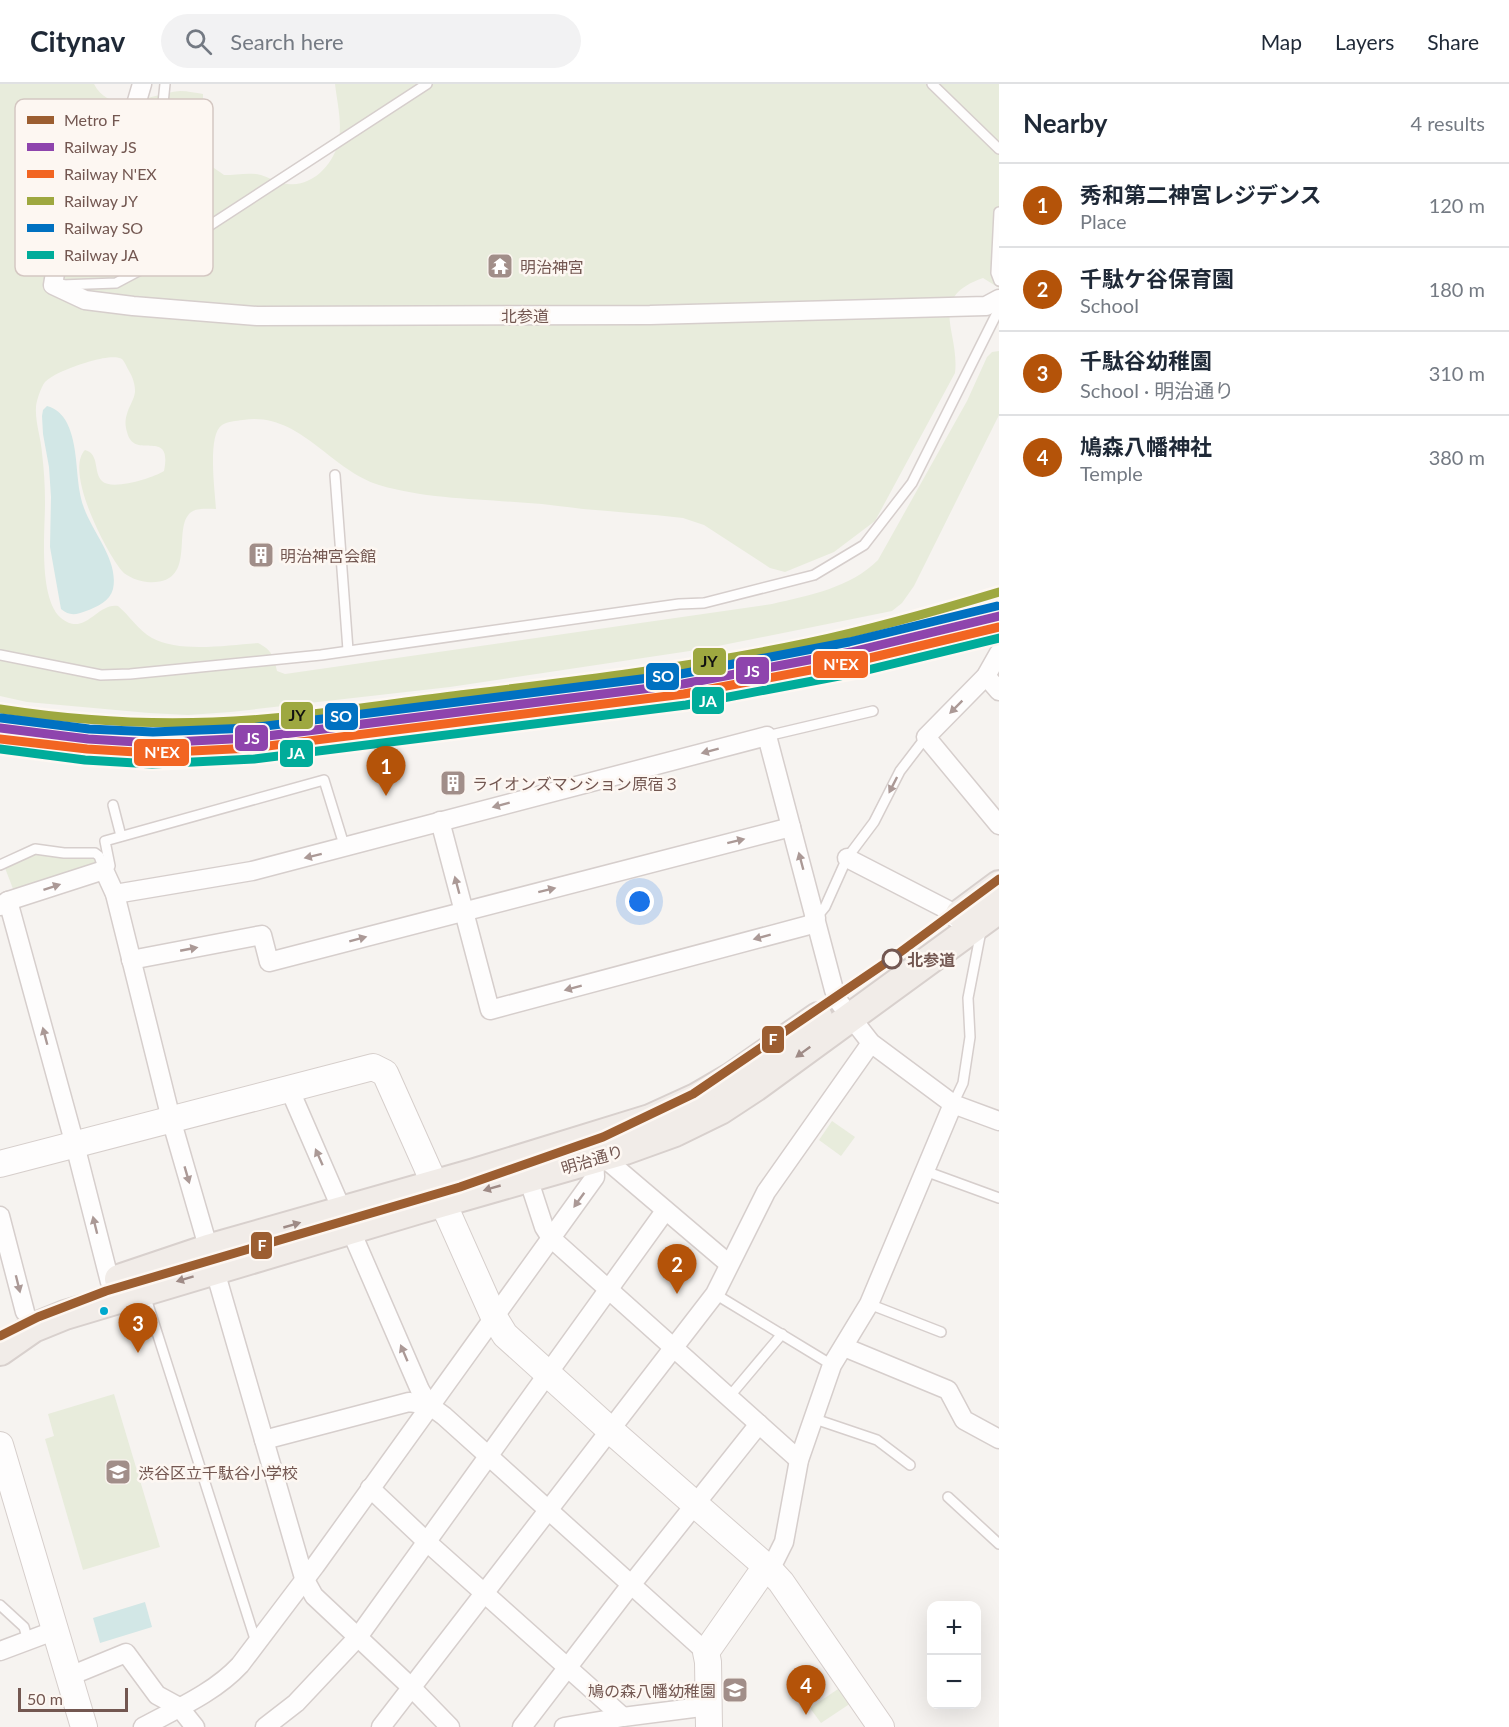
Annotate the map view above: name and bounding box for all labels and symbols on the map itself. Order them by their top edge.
legend [15,99,213,276]
text: Metro F [64,110,120,129]
text: Railway JS [64,137,137,156]
text: Railway N'EX [64,164,157,183]
text: Railway JY [64,191,138,210]
text: Railway SO [64,218,143,237]
text: Railway JA [64,245,139,264]
temple icon: 明治神宮 [485,251,515,281]
place label: 明治神宮 [520,257,584,276]
street label: 北参道 [501,306,549,325]
building icon: 明治神宮会館 [246,540,276,570]
place label: 明治神宮会館 [280,546,376,565]
line badge: JY [692,647,727,676]
line badge: N'EX [812,650,869,679]
text: JY [700,651,718,670]
text: N'EX [823,654,859,673]
line badge: JS [735,656,770,685]
text: JS [744,661,760,680]
line badge: SO [645,662,680,691]
text: SO [652,666,674,685]
line badge: JA [691,686,725,715]
text: JA [699,691,718,710]
one-way arrow [949,699,963,714]
line badge: JY [280,701,314,730]
line badge: SO [324,702,359,731]
text: JY [288,705,306,724]
text: SO [330,706,352,725]
line badge: JS [234,724,269,752]
text: JS [244,728,260,747]
line badge: N'EX [133,738,190,767]
line badge: JA [279,739,314,768]
text: N'EX [144,742,180,761]
text: JA [287,743,306,762]
pin: 1 [366,746,406,796]
one-way arrow [701,746,719,756]
building icon: ライオンズマンション原宿３ [438,768,468,798]
place label: ライオンズマンション原宿３ [472,774,680,793]
one-way arrow [888,777,897,794]
one-way arrow [492,801,510,811]
one-way arrow [727,836,745,845]
one-way arrow [304,852,322,861]
one-way arrow [795,852,805,870]
one-way arrow [452,875,461,893]
one-way arrow [43,882,61,891]
one-way arrow [538,885,556,894]
your location [625,887,654,916]
one-way arrow [753,933,771,942]
one-way arrow [349,934,367,943]
one-way arrow [179,944,198,953]
marker: 北参道 [882,949,902,969]
place label: 北参道 [907,950,955,969]
one-way arrow [564,983,583,993]
line badge: F [761,1025,785,1054]
one-way arrow [40,1027,50,1046]
text: F [768,1029,778,1048]
one-way arrow [795,1046,811,1058]
street label: 明治通り [559,1141,625,1177]
one-way arrow [315,1149,324,1166]
one-way arrow [183,1166,192,1184]
one-way arrow [483,1184,501,1193]
one-way arrow [573,1192,585,1207]
one-way arrow [90,1216,100,1234]
one-way arrow [283,1220,301,1229]
line badge: F [250,1231,273,1260]
text: F [257,1235,267,1254]
pin: 2 [658,1244,696,1294]
one-way arrow [13,1275,23,1294]
one-way arrow [176,1275,194,1284]
pin: 3 [118,1304,158,1353]
unlabelled marker [98,1305,110,1317]
one-way arrow [399,1343,409,1361]
school or university icon: 渋谷区立千駄谷小学校 [103,1457,133,1487]
place label: 渋谷区立千駄谷小学校 [138,1463,298,1482]
pin: 4 [786,1666,826,1715]
school or university icon: 鳩の森八幡幼稚園 [720,1675,750,1705]
place label: 鳩の森八幡幼稚園 [588,1681,716,1700]
scale bar [18,1685,128,1712]

